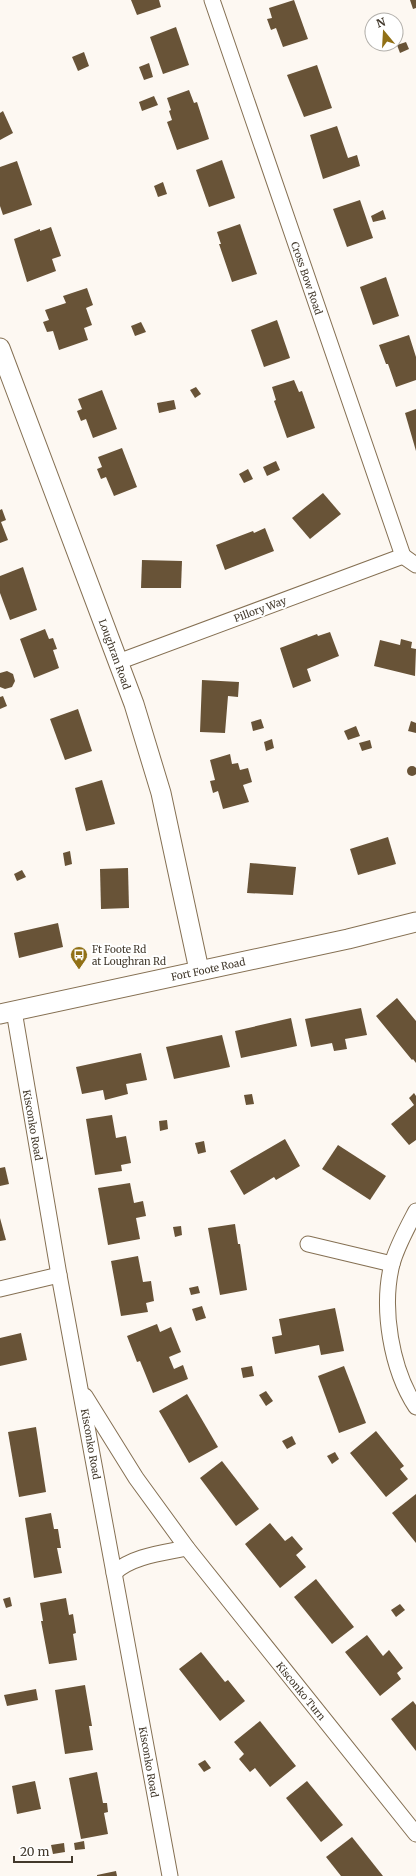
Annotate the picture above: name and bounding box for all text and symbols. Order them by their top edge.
north arrow [364,12,404,52]
text: N [375,14,387,30]
street label: Cross Bow Road [288,240,325,316]
street label: Pillory Way [232,594,288,625]
street label: Loughran Road [96,617,133,691]
place label: Ft Foote Rd at Loughran Rd [92,943,166,968]
bus stop icon: Ft Foote Rd at Loughran Rd [69,945,89,970]
street label: Fort Foote Road [170,955,246,984]
street label: Kisconko Road [20,1089,45,1161]
street label: Kisconko Road [78,1408,103,1480]
street label: Kisconko Turn [273,1659,328,1723]
street label: Kisconko Road [136,1726,161,1798]
scale bar [14,1838,72,1864]
text: 20 m [20,1844,49,1859]

